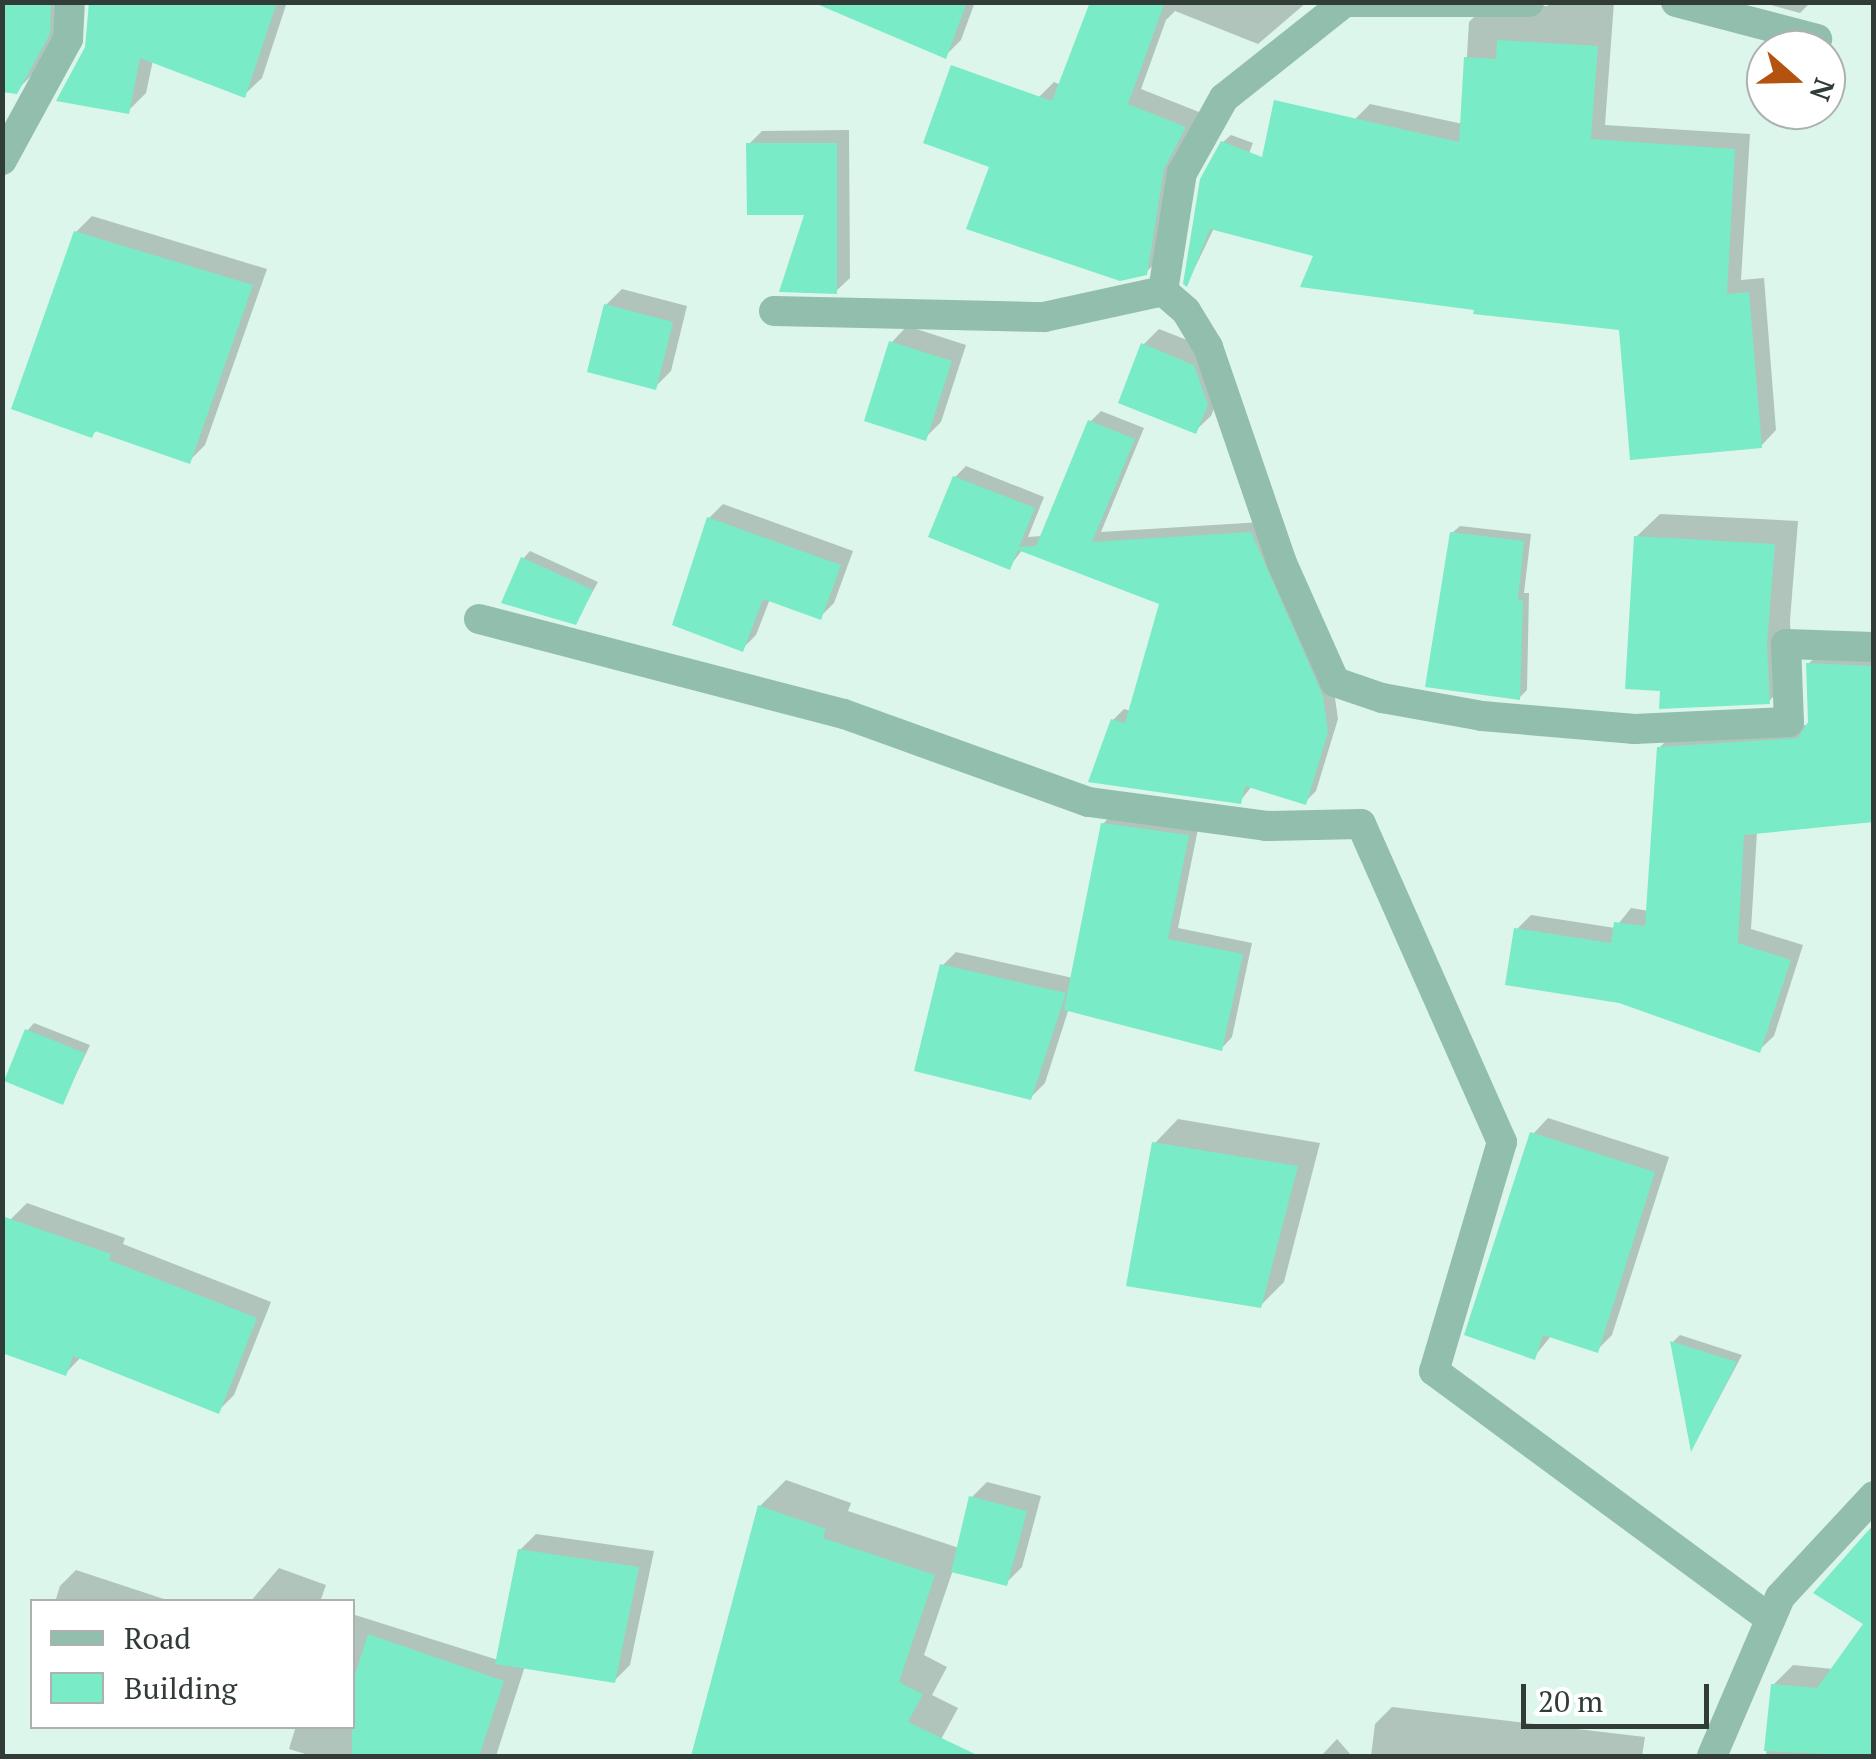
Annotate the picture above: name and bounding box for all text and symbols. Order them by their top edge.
north arrow [1746,30,1846,130]
text: N [1802,73,1844,106]
legend [30,1599,355,1729]
text: Road [124,1618,191,1658]
scale bar [1526,1664,1714,1726]
text: Building [124,1668,237,1708]
text: 20 m [1538,1681,1603,1721]

